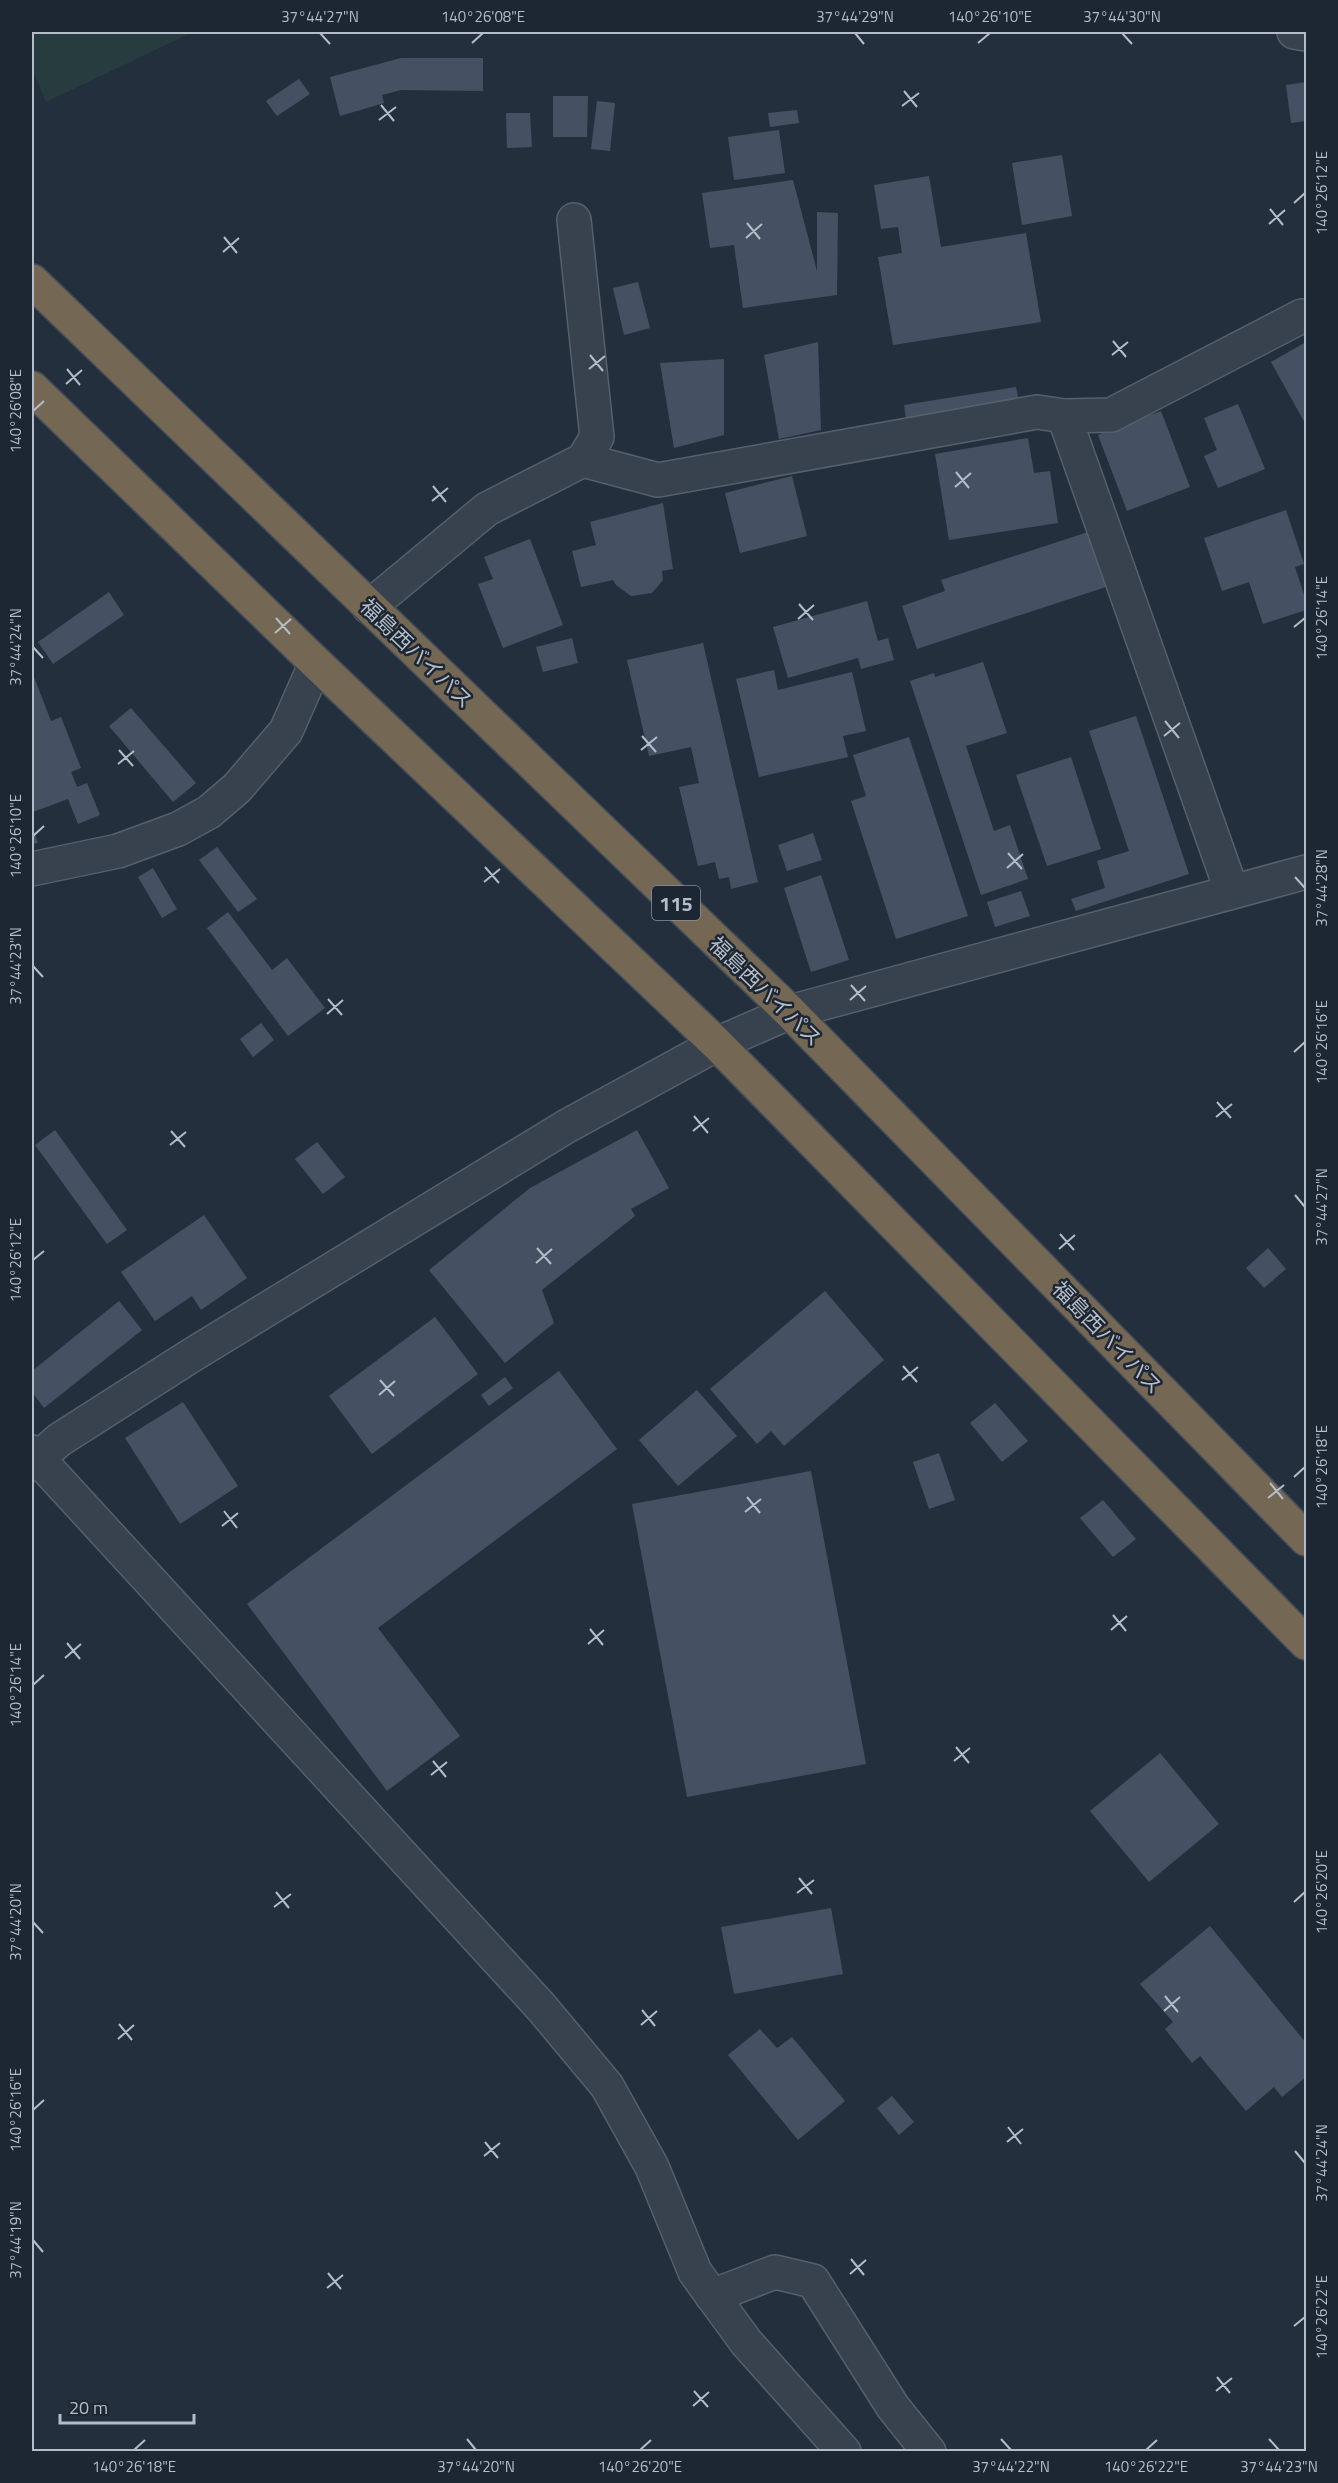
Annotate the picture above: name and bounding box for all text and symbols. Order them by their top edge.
text: 37°44'27"N [281,5,359,28]
text: 140°26'08"E [441,5,525,28]
text: 37°44'29"N [816,5,894,28]
text: 140°26'10"E [948,5,1032,28]
text: 37°44'30"N [1083,5,1161,28]
text: 140°26'12"E [1310,151,1333,235]
text: 140°26'08"E [4,369,27,453]
text: 140°26'14"E [1310,576,1333,660]
street label: 福島西バイパス [353,591,481,715]
text: 37°44'24"N [4,608,27,686]
text: 140°26'10"E [4,794,27,878]
text: 37°44'28"N [1310,849,1333,927]
road number: 115 [652,886,700,920]
text: 37°44'23"N [4,927,27,1005]
street label: 福島西バイパス [702,929,830,1053]
text: 140°26'16"E [1310,1000,1333,1084]
text: 37°44'27"N [1310,1168,1333,1246]
text: 140°26'12"E [4,1218,27,1302]
street label: 福島西バイパス [1046,1273,1170,1401]
text: 140°26'18"E [1310,1425,1333,1509]
text: 140°26'14"E [4,1643,27,1727]
text: 140°26'20"E [1310,1850,1333,1934]
text: 37°44'20"N [4,1883,27,1961]
text: 140°26'16"E [4,2068,27,2152]
text: 37°44'24"N [1310,2124,1333,2202]
text: 37°44'19"N [4,2201,27,2279]
text: 140°26'22"E [1310,2275,1333,2359]
scale bar [60,2387,194,2425]
text: 20 m [69,2394,108,2421]
text: 140°26'18"E [92,2455,176,2478]
text: 37°44'20"N [437,2455,515,2478]
text: 140°26'20"E [598,2455,682,2478]
text: 37°44'22"N [972,2455,1050,2478]
text: 140°26'22"E [1104,2455,1188,2478]
text: 37°44'23"N [1240,2455,1318,2478]

